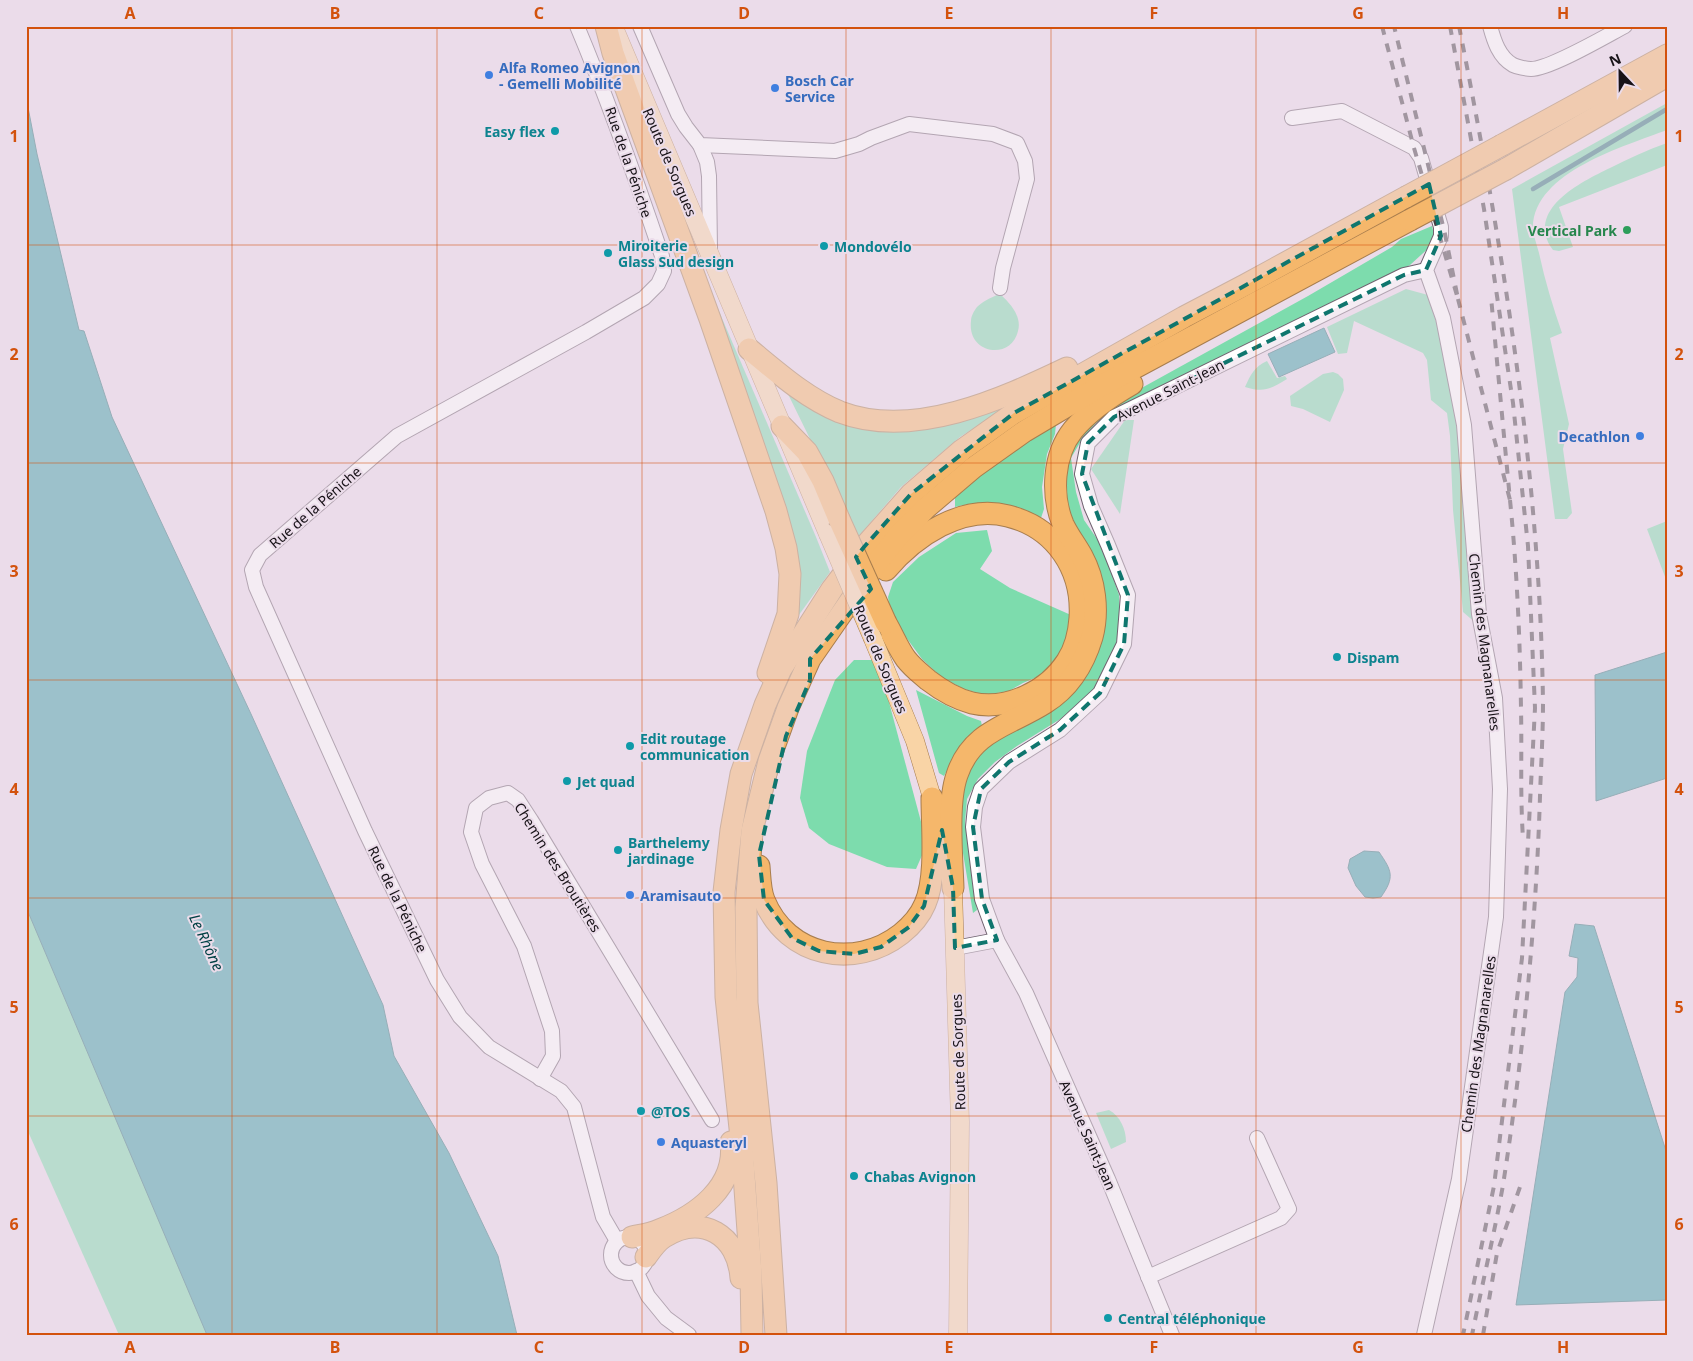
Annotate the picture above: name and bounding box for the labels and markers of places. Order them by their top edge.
place label: Alfa Romeo Avignon - Gemelli Mobilité [499,58,640,93]
marker: Alfa Romeo Avignon - Gemelli Mobilité [483,69,495,81]
place label: Bosch Car Service [785,71,854,106]
marker: Bosch Car Service [769,82,781,94]
place label: Easy flex [484,122,546,141]
marker: Easy flex [549,125,561,137]
place label: Vertical Park [1528,221,1617,240]
marker: Vertical Park [1621,224,1633,236]
place label: Miroiterie Glass Sud design [618,236,734,271]
place label: Mondovélo [834,237,912,256]
marker: Mondovélo [818,240,830,252]
marker: Miroiterie Glass Sud design [602,247,614,259]
place label: Decathlon [1559,427,1630,446]
marker: Decathlon [1634,430,1646,442]
place label: Dispam [1347,648,1399,667]
marker: Dispam [1331,651,1343,663]
place label: Edit routage communication [640,729,749,764]
marker: Edit routage communication [624,740,636,752]
place label: Jet quad [575,772,635,791]
marker: Jet quad [561,775,573,787]
place label: Barthelemy jardinage [627,833,710,868]
marker: Barthelemy jardinage [612,844,624,856]
place label: Aramisauto [640,886,721,905]
marker: Aramisauto [624,889,636,901]
place label: @TOS [651,1102,690,1121]
marker: @TOS [635,1105,647,1117]
place label: Aquasteryl [671,1133,747,1152]
marker: Aquasteryl [655,1136,667,1148]
place label: Chabas Avignon [864,1167,976,1186]
marker: Chabas Avignon [848,1170,860,1182]
place label: Central téléphonique [1118,1309,1266,1328]
marker: Central téléphonique [1102,1312,1114,1324]

